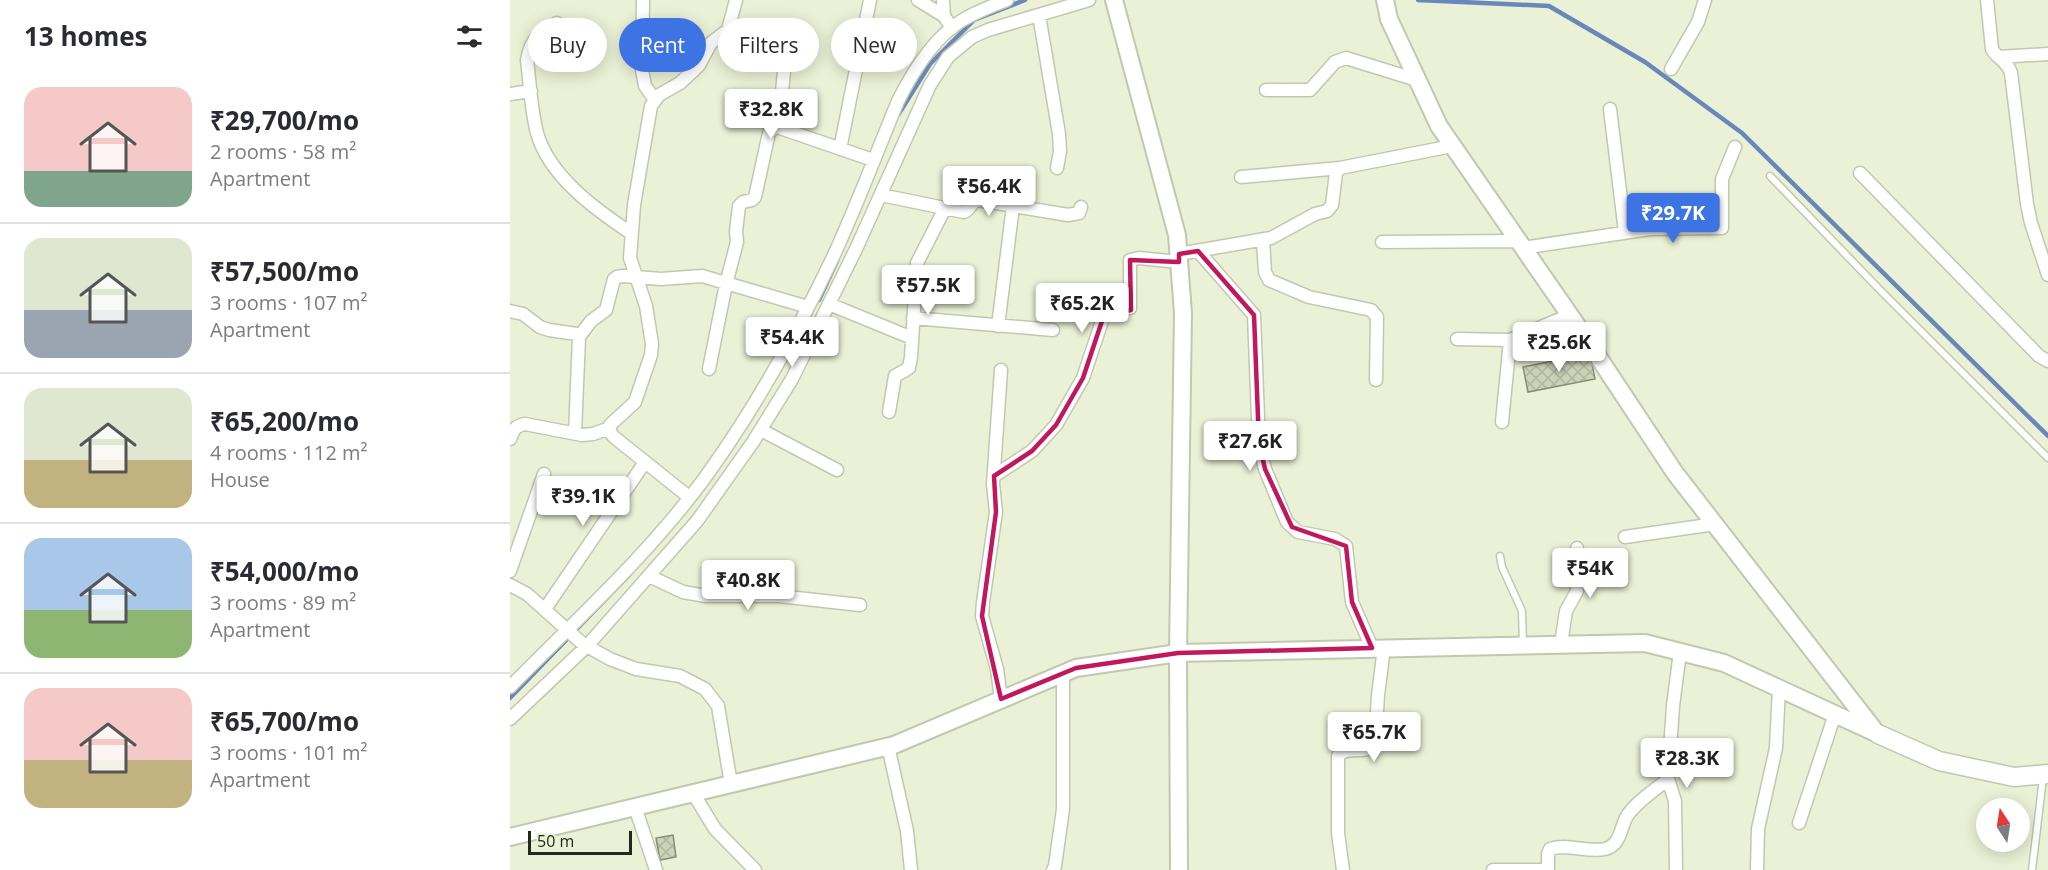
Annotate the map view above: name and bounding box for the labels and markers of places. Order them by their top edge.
pin: ₹32.8K [722,89,820,140]
pin: ₹56.4K [940,166,1038,217]
pin: ₹29.7K [1624,193,1722,244]
pin: ₹57.5K [879,265,977,316]
pin: ₹65.2K [1033,283,1131,334]
pin: ₹54.4K [743,317,841,368]
pin: ₹25.6K [1510,322,1608,373]
pin: ₹27.6K [1201,421,1299,472]
pin: ₹39.1K [534,476,632,527]
pin: ₹54K [1554,548,1626,599]
pin: ₹40.8K [699,560,797,611]
pin: ₹65.7K [1325,712,1423,763]
pin: ₹28.3K [1638,738,1736,789]

